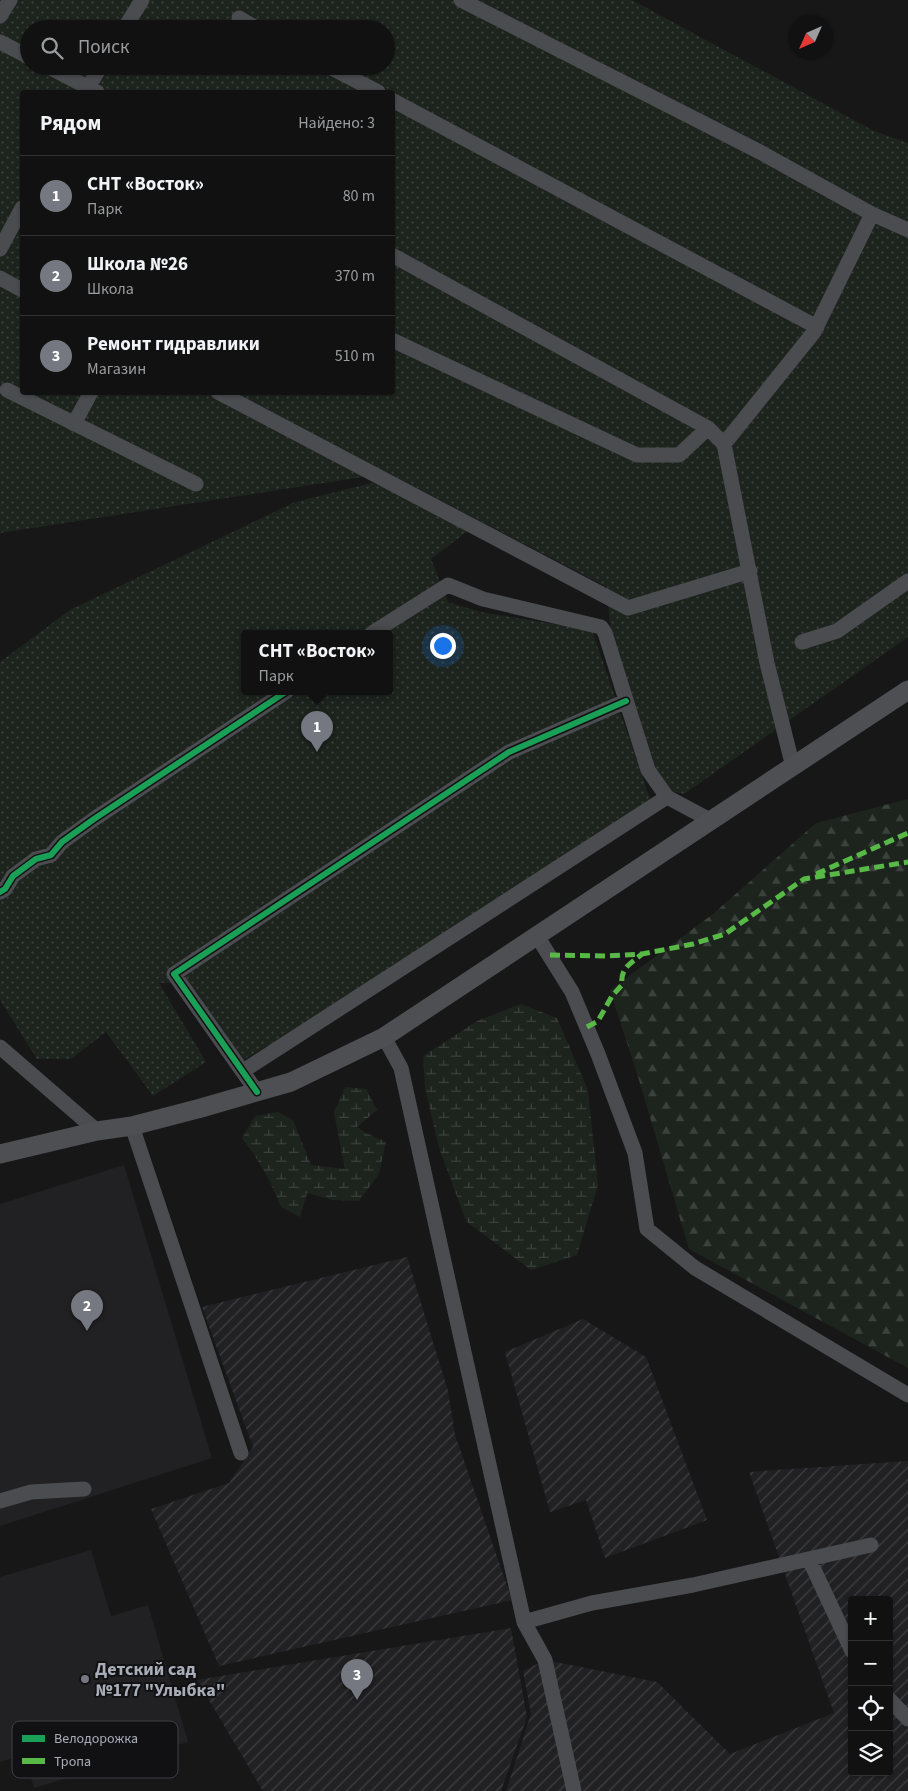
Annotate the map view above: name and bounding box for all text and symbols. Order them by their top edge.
north arrow [788,15,833,60]
search box [20,20,395,75]
icon: search [38,34,66,62]
text: Поиск [78,34,129,61]
text: Рядом [40,108,101,138]
text: Найдено: 3 [298,112,375,134]
text: СНТ «Восток» [87,171,204,198]
text: 1 [52,185,60,207]
text: 80 m [343,185,375,207]
text: Парк [87,198,122,220]
text: Школа №26 [87,251,188,278]
text: 2 [52,265,60,287]
text: 370 m [335,265,375,287]
text: Школа [87,278,134,300]
text: Ремонт гидравлики [87,331,260,358]
text: 3 [52,345,60,367]
text: 510 m [335,345,375,367]
text: Магазин [87,358,146,380]
popup [241,630,393,695]
your location [430,633,456,659]
text: СНТ «Восток» [259,638,375,665]
text: Парк [259,665,294,687]
pin: 1 [301,711,333,752]
pin: 2 [71,1290,103,1331]
map controls [848,1596,893,1776]
button: + [848,1596,893,1641]
button: − [848,1641,893,1686]
place label: Детский сад №177 "Улыбка" [95,1657,225,1703]
pin: 3 [341,1659,373,1700]
marker: Детский сад №177 "Улыбка" [79,1673,91,1685]
button: locate [848,1686,893,1731]
legend [12,1721,178,1778]
text: Велодорожка [54,1729,138,1749]
button: layers [848,1731,893,1776]
text: Тропа [54,1752,91,1772]

